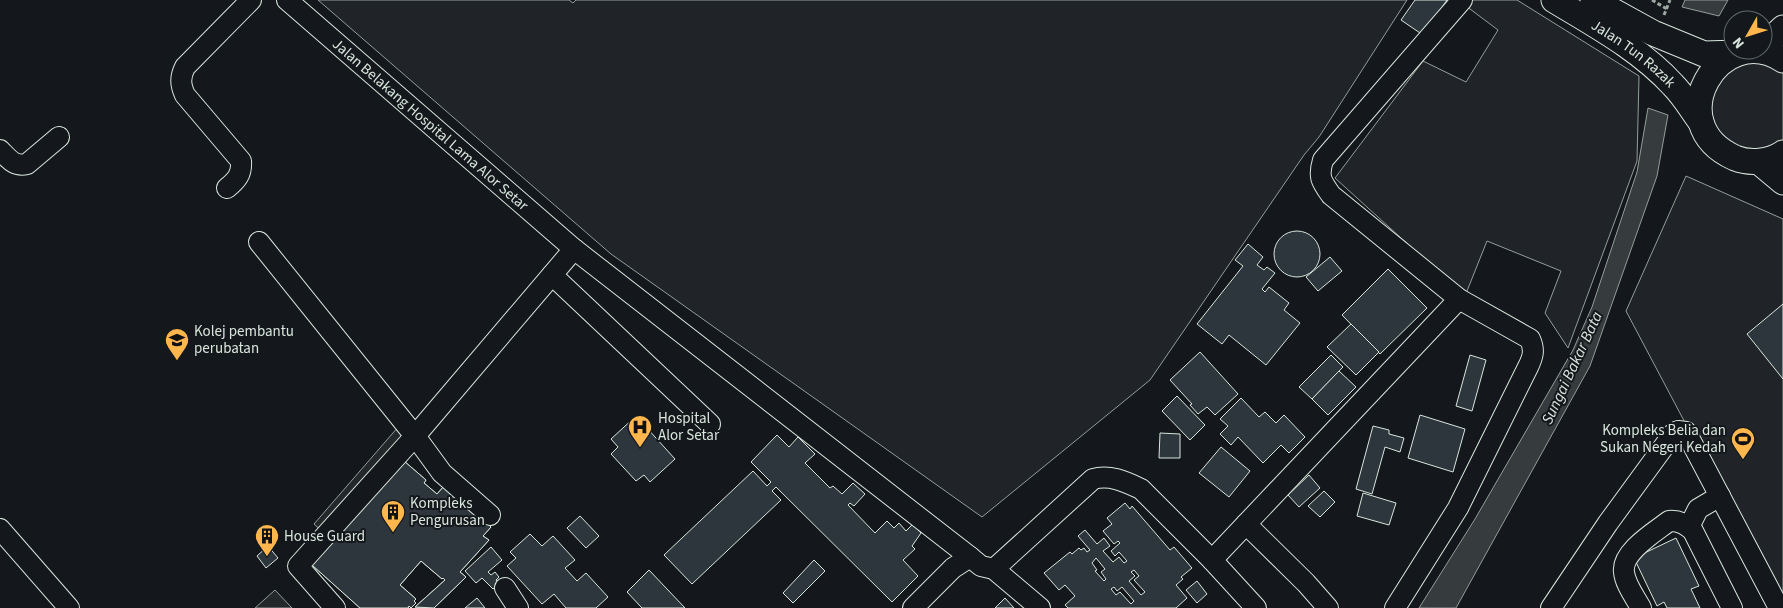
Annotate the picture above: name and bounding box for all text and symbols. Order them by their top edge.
north arrow [1723,10,1773,60]
street label: Jalan Tun Razak [1587,14,1681,93]
text: N [1728,33,1749,52]
street label: Jalan Belakang Hospital Lama Alor Setar [328,34,534,216]
water label: Sungai Bakar Bata [1536,307,1608,428]
place label: Kolej pembantu perubatan [194,321,294,359]
school or university icon: Kolej pembantu perubatan [164,327,190,361]
place label: Hospital Alor Setar [658,408,720,446]
hospital icon: Hospital Alor Setar [627,414,653,448]
place label: Kompleks Belia dan Sukan Negeri Kedah [1600,420,1726,458]
sports icon: Kompleks Belia dan Sukan Negeri Kedah [1730,426,1756,460]
place label: Kompleks Pengurusan [410,493,485,531]
building icon: Kompleks Pengurusan [380,499,406,533]
building icon: House Guard [254,523,280,557]
place label: House Guard [284,526,365,547]

